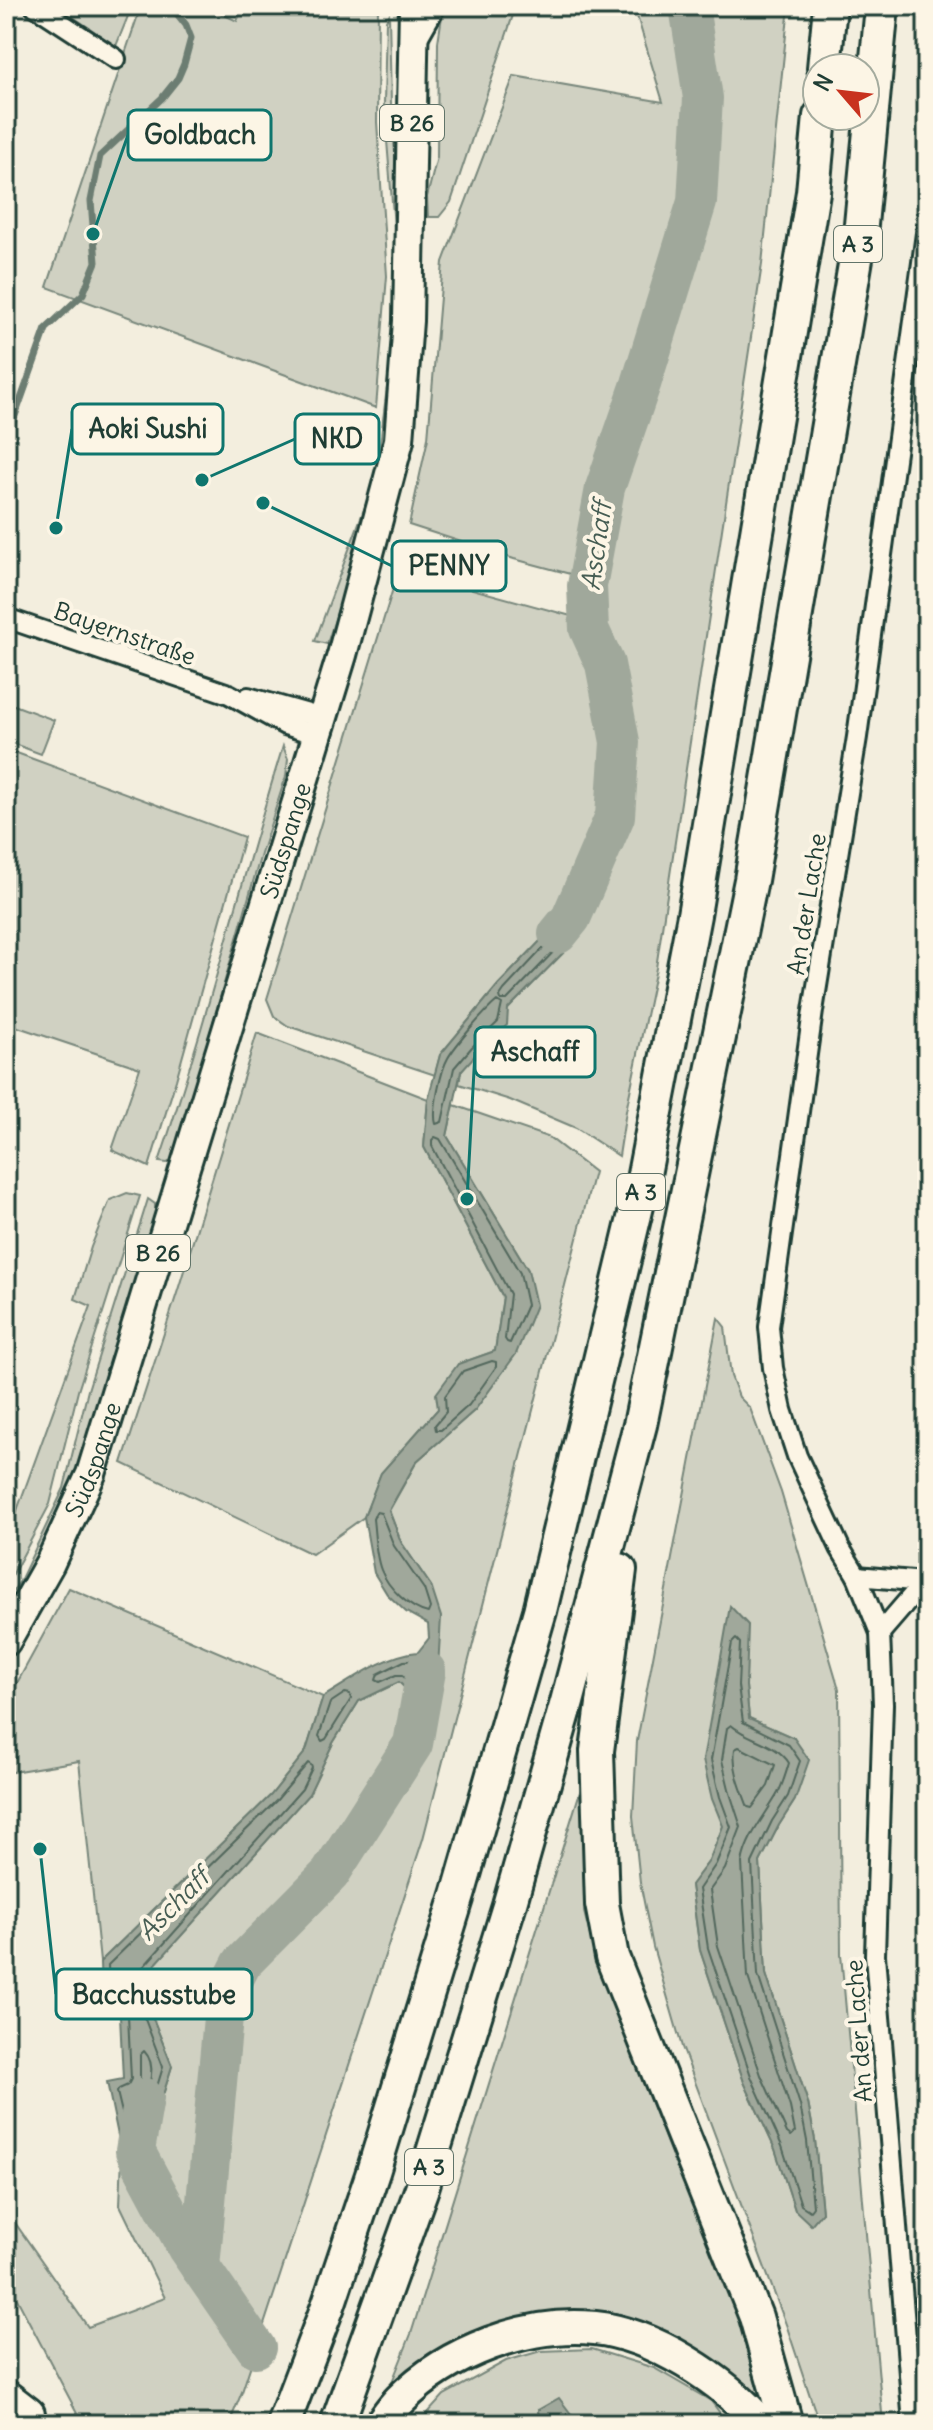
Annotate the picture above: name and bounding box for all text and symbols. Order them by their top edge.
north arrow [801,52,881,132]
text: N [807,69,839,96]
road number: B 26 [380,105,444,141]
callout: Goldbach [128,110,271,160]
text: Goldbach [144,118,256,151]
road number: A 3 [834,226,882,262]
callout: Aoki Sushi [72,404,223,454]
text: Aoki Sushi [89,412,207,445]
callout: NKD [295,414,379,464]
text: NKD [311,422,363,455]
water label: Aschaff [573,494,619,592]
callout: PENNY [392,541,506,591]
text: PENNY [408,549,490,582]
street label: Bayernstraße [50,595,200,671]
street label: Südspange [253,779,317,902]
street label: An der Lache [780,831,832,977]
callout: Aschaff [475,1027,595,1077]
text: Aschaff [491,1035,581,1068]
road number: A 3 [617,1174,665,1210]
road number: B 26 [126,1235,190,1271]
street label: Südspange [58,1398,127,1522]
water label: Aschaff [130,1857,220,1947]
street label: An der Lache [838,1959,878,2103]
callout: Bacchusstube [56,1969,252,2019]
text: Bacchusstube [72,1978,236,2011]
road number: A 3 [405,2149,453,2185]

